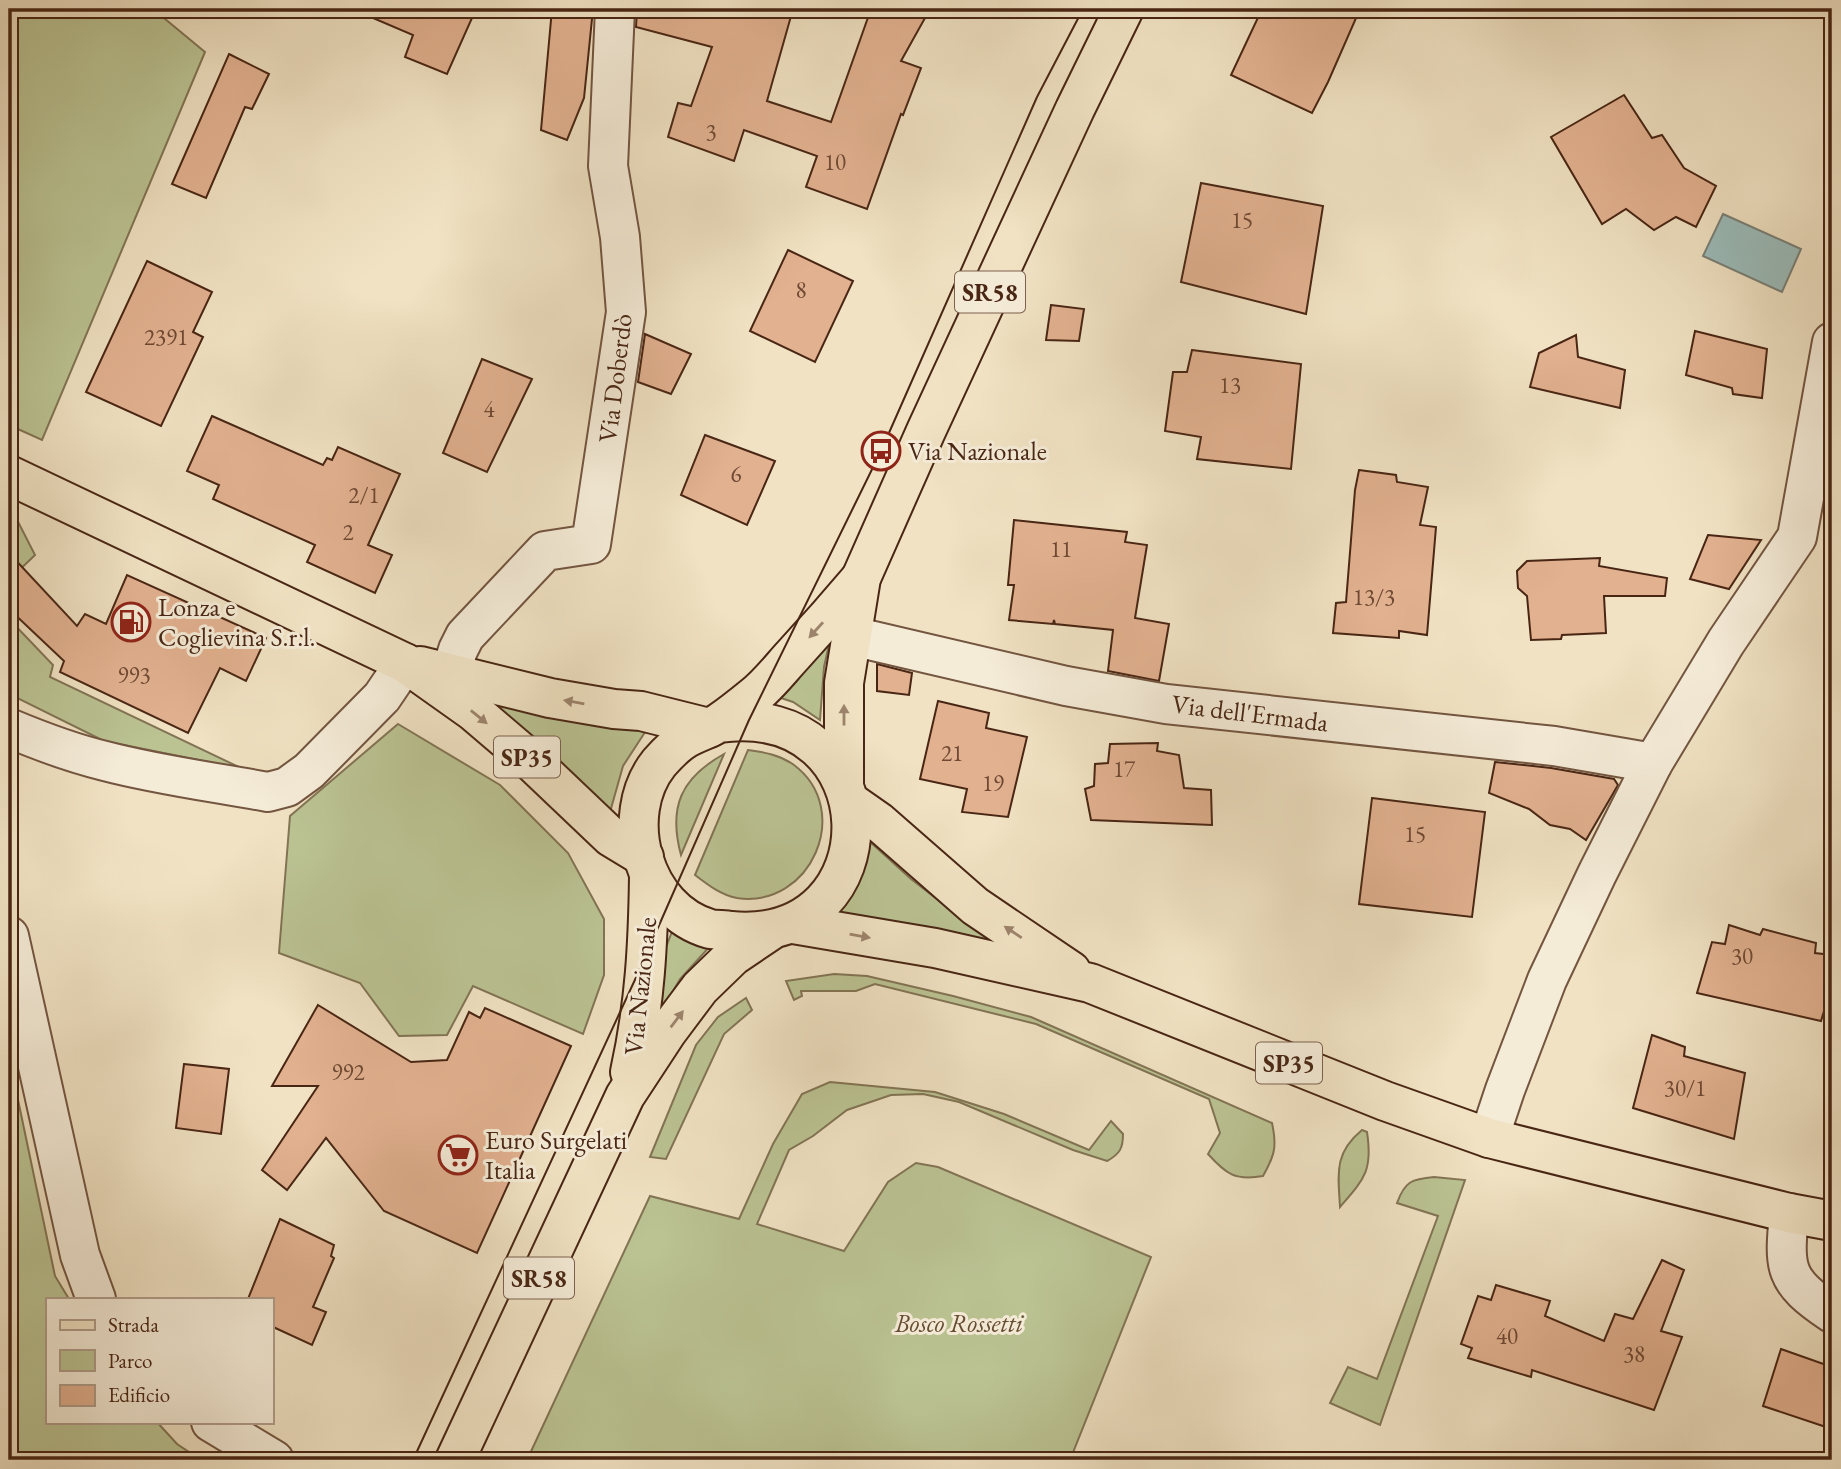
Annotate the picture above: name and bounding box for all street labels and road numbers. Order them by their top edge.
road number: SR58 [955,272,1025,312]
street label: Via Doberdò [590,312,640,444]
street label: Via dell'Ermada [1170,687,1331,740]
road number: SP35 [494,736,560,778]
street label: Via Nazionale [616,915,664,1057]
road number: SP35 [1256,1042,1322,1084]
road number: SR58 [504,1258,574,1298]

